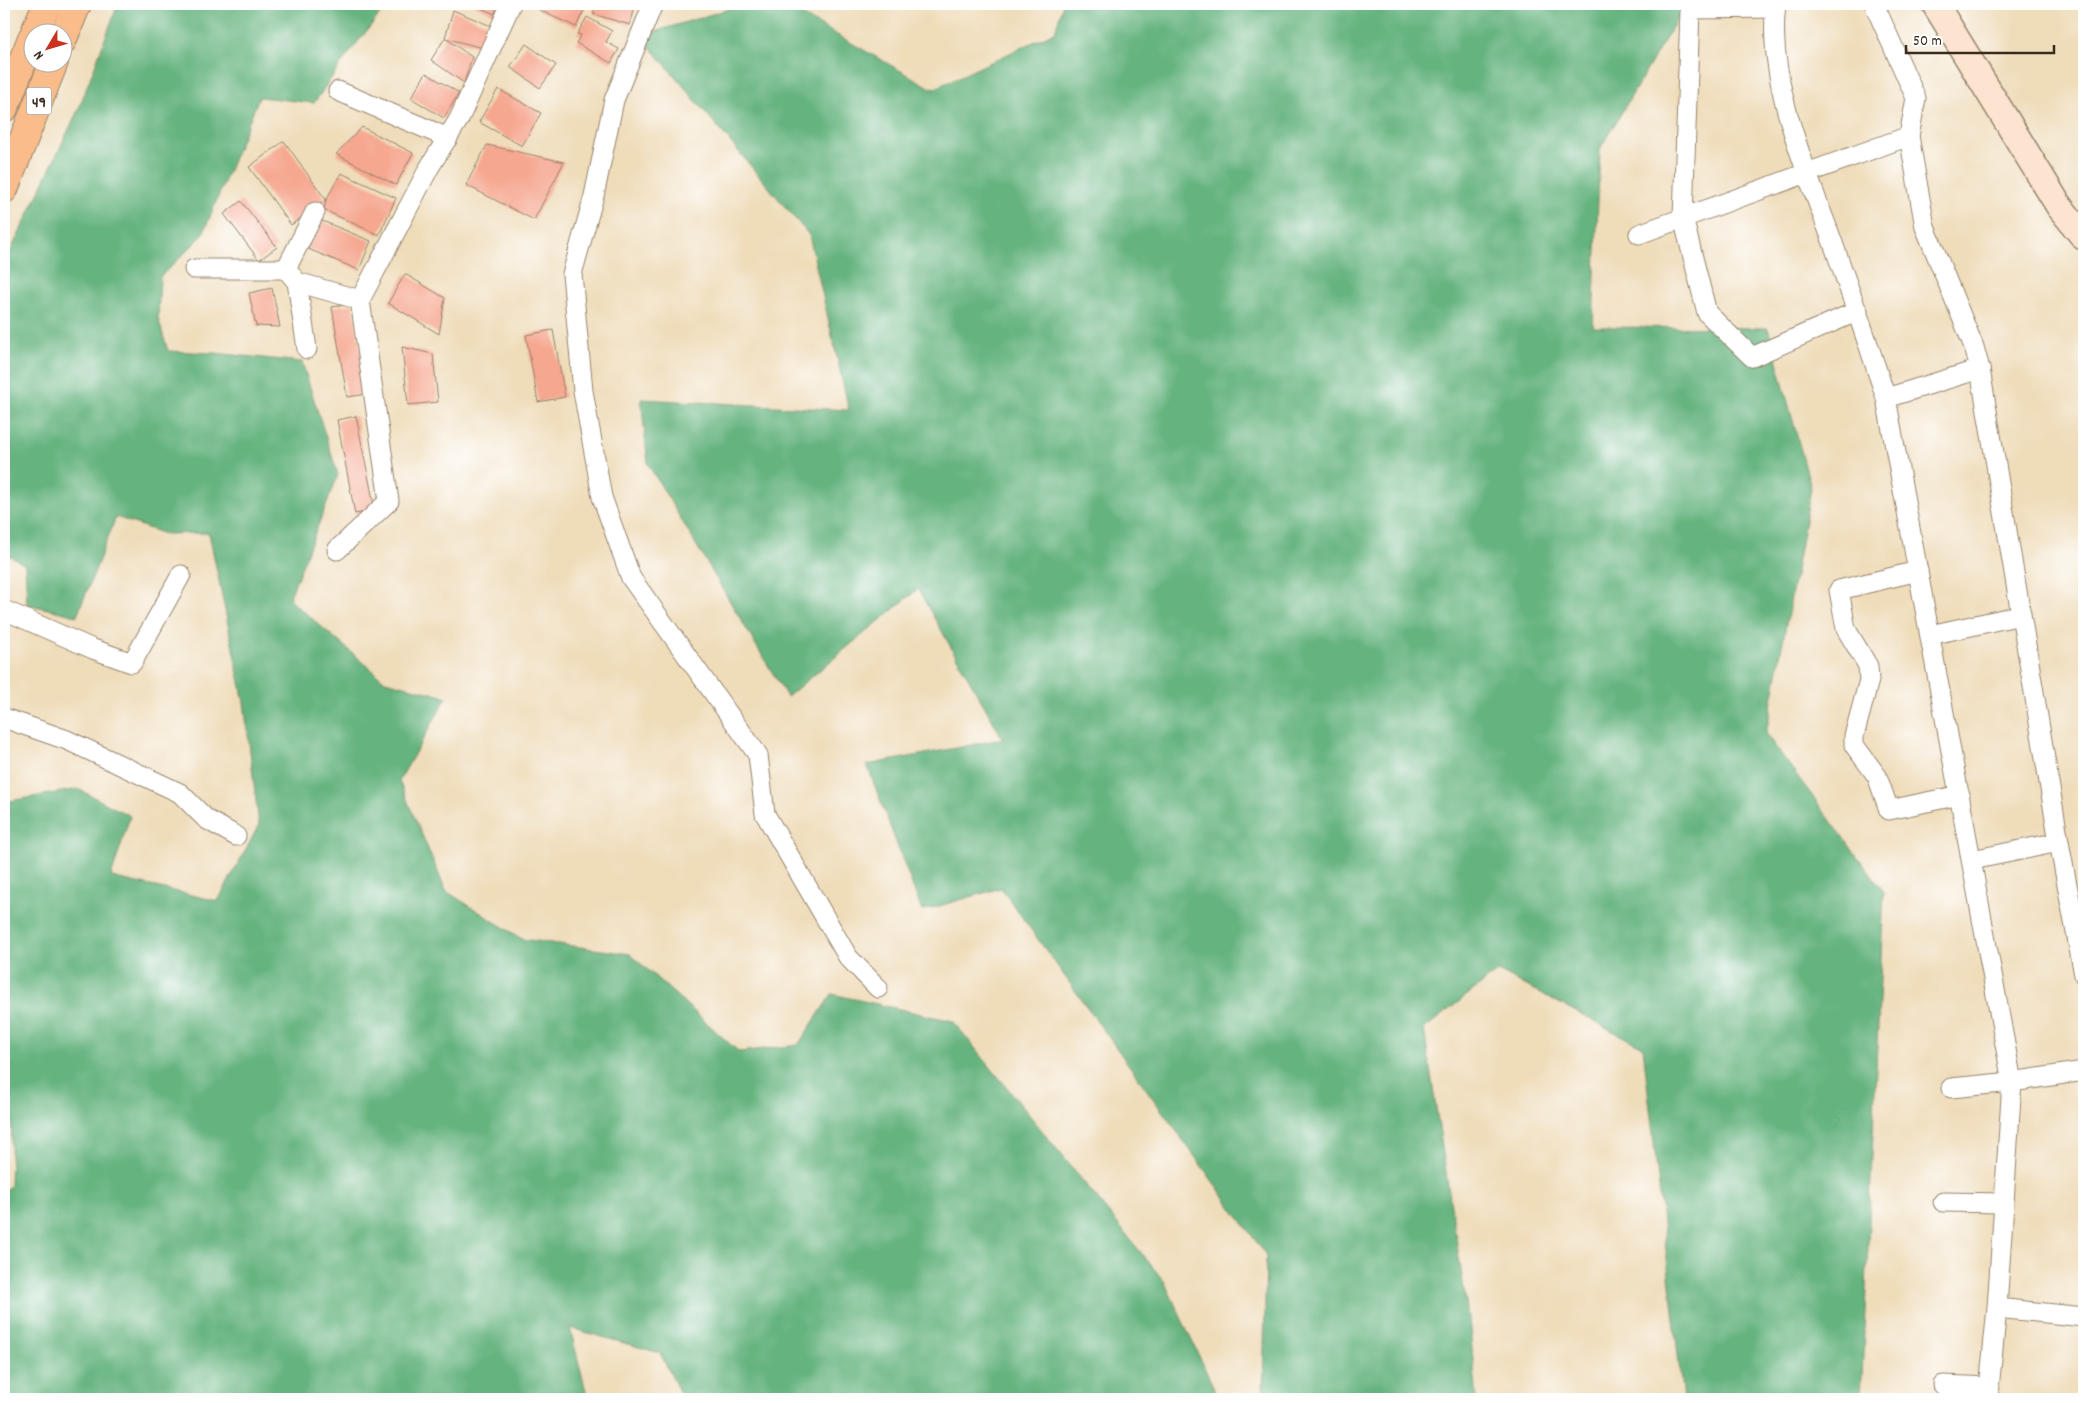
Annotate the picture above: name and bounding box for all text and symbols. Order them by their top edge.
north arrow [22,22,72,72]
scale bar [1906,22,2053,54]
text: 50 m [1913,31,1942,53]
text: N [29,46,49,64]
road number: 49 [26,88,52,114]

